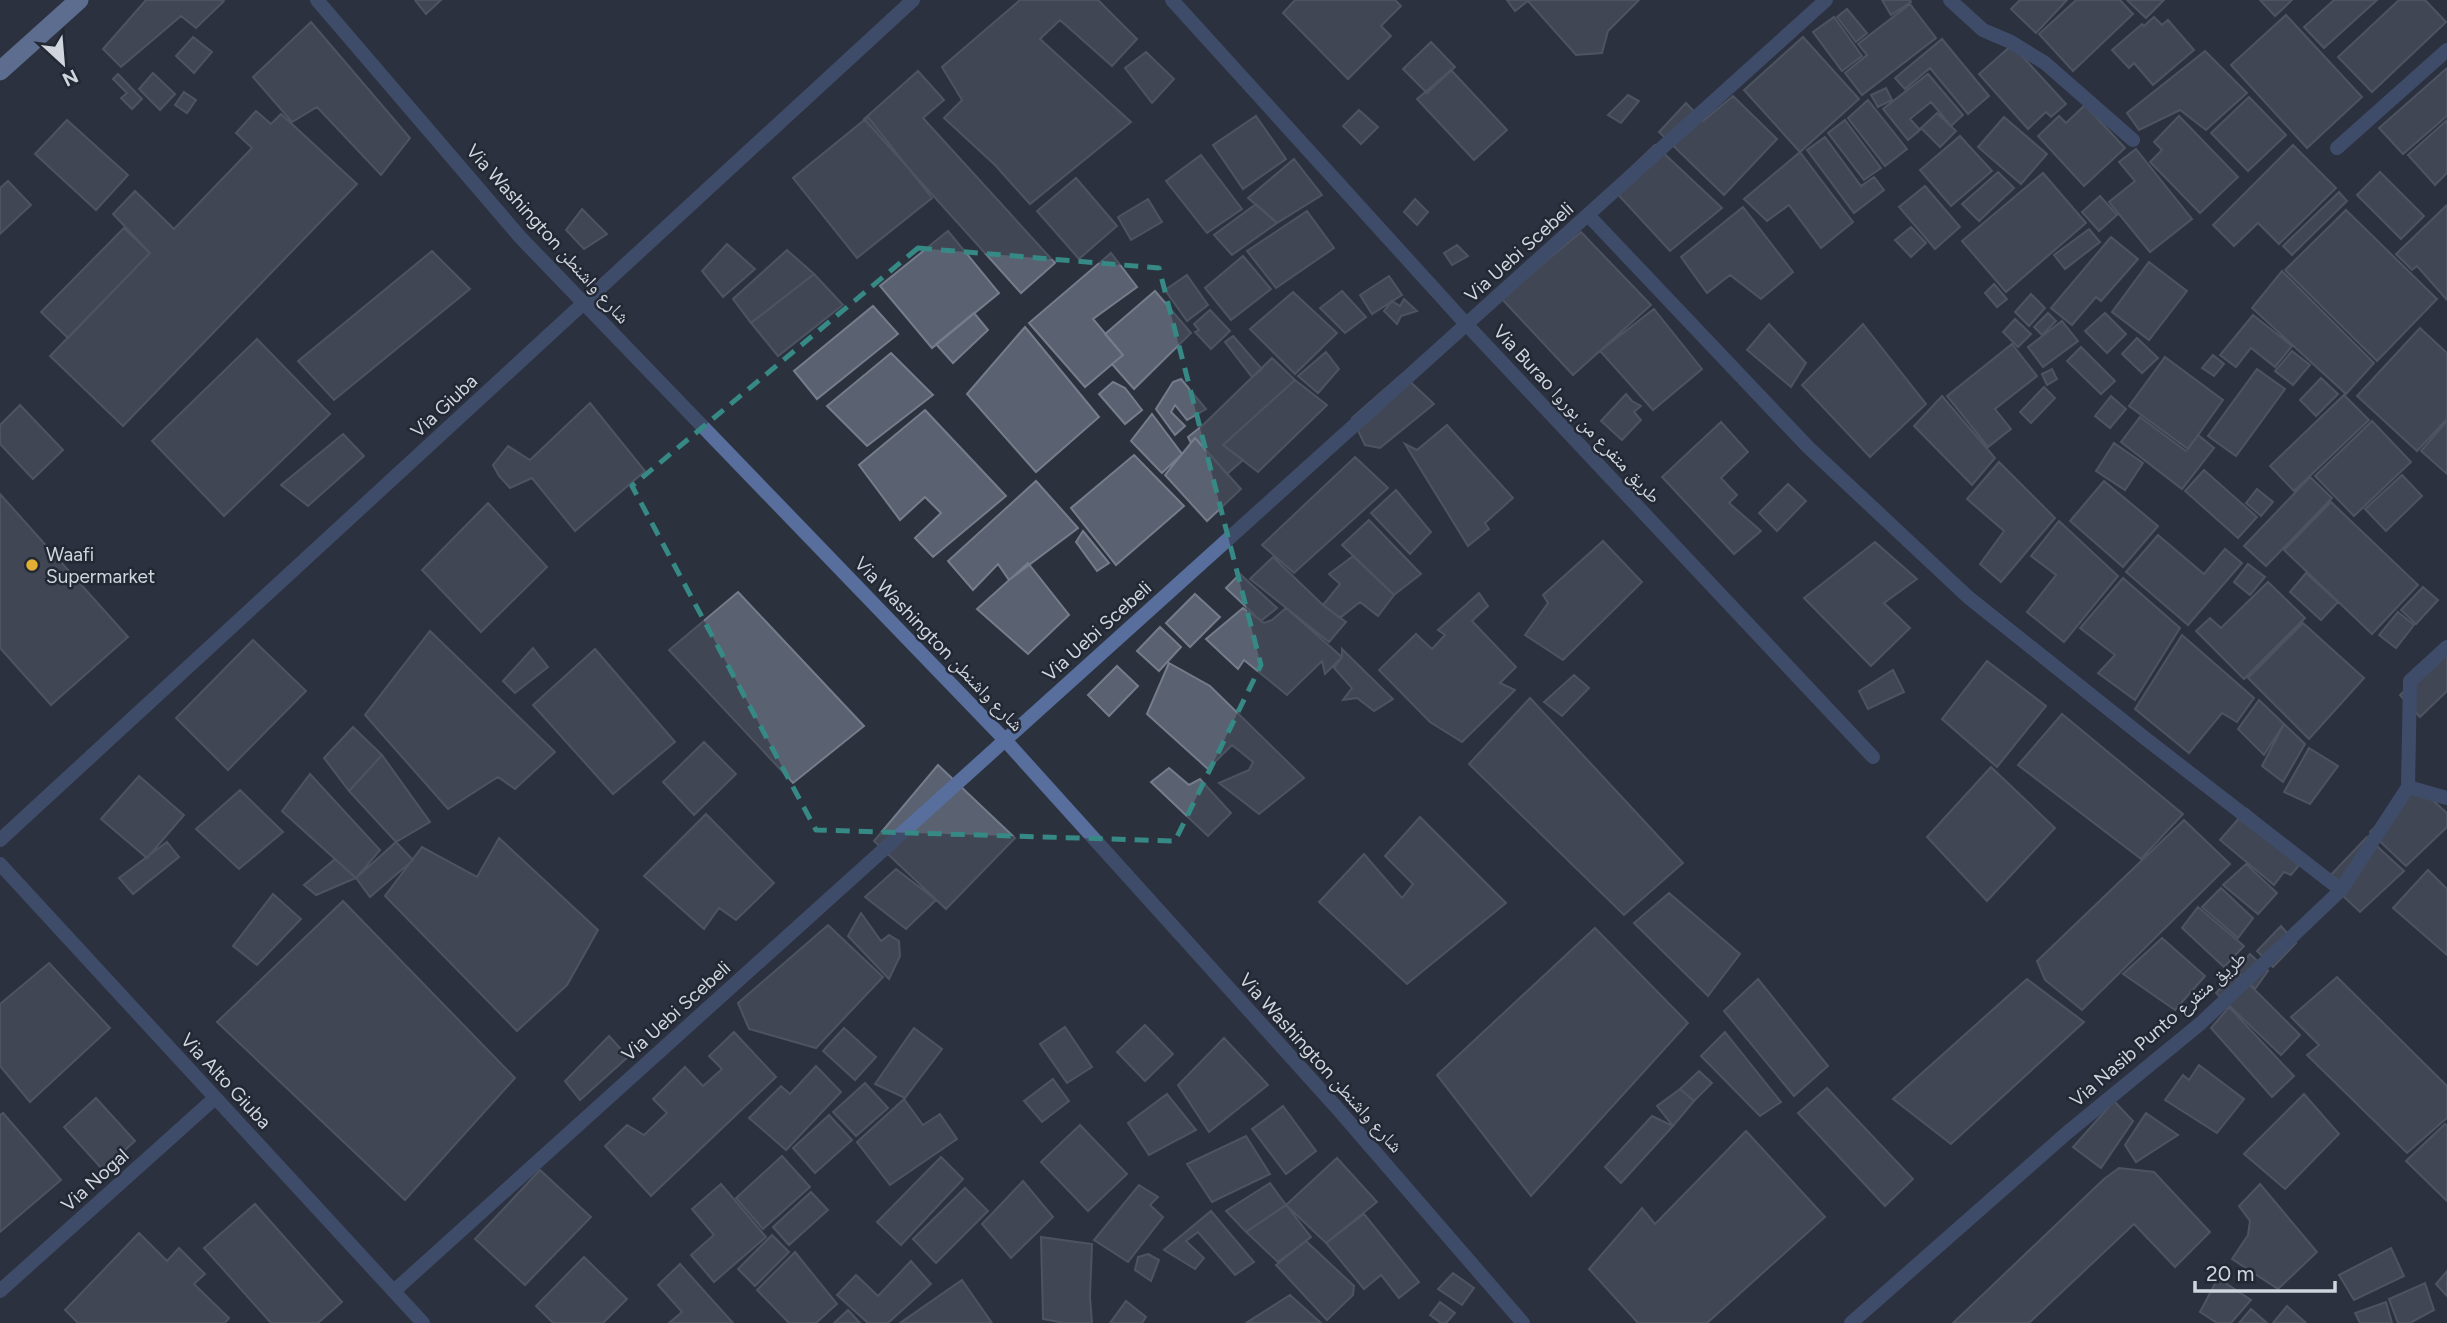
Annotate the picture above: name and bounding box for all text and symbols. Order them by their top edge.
north arrow [28,28,98,98]
text: N [59,64,82,91]
street label: Via Washington شارع واشنطن [461,140,635,328]
street label: Via Uebi Scebeli [1460,197,1578,307]
street label: Via Burao طريق متفرع من بوروا [1488,320,1666,508]
street label: Via Giuba [406,370,482,442]
place label: Waafi Supermarket [46,543,155,588]
street label: Via Washington شارع واشنطن [850,552,1028,736]
marker: Waafi Supermarket [24,557,40,573]
street label: Via Uebi Scebeli [1038,576,1156,686]
street label: Via Nasib Punto طريق متفرع [2065,946,2251,1112]
street label: Via Uebi Scebeli [617,956,735,1066]
street label: Via Washington شارع واشنطن [1234,969,1408,1157]
street label: Via Alto Giuba [176,1028,276,1134]
street label: Via Nogal [57,1144,133,1216]
scale bar [2195,1250,2335,1294]
text: 20 m [2206,1261,2254,1286]

